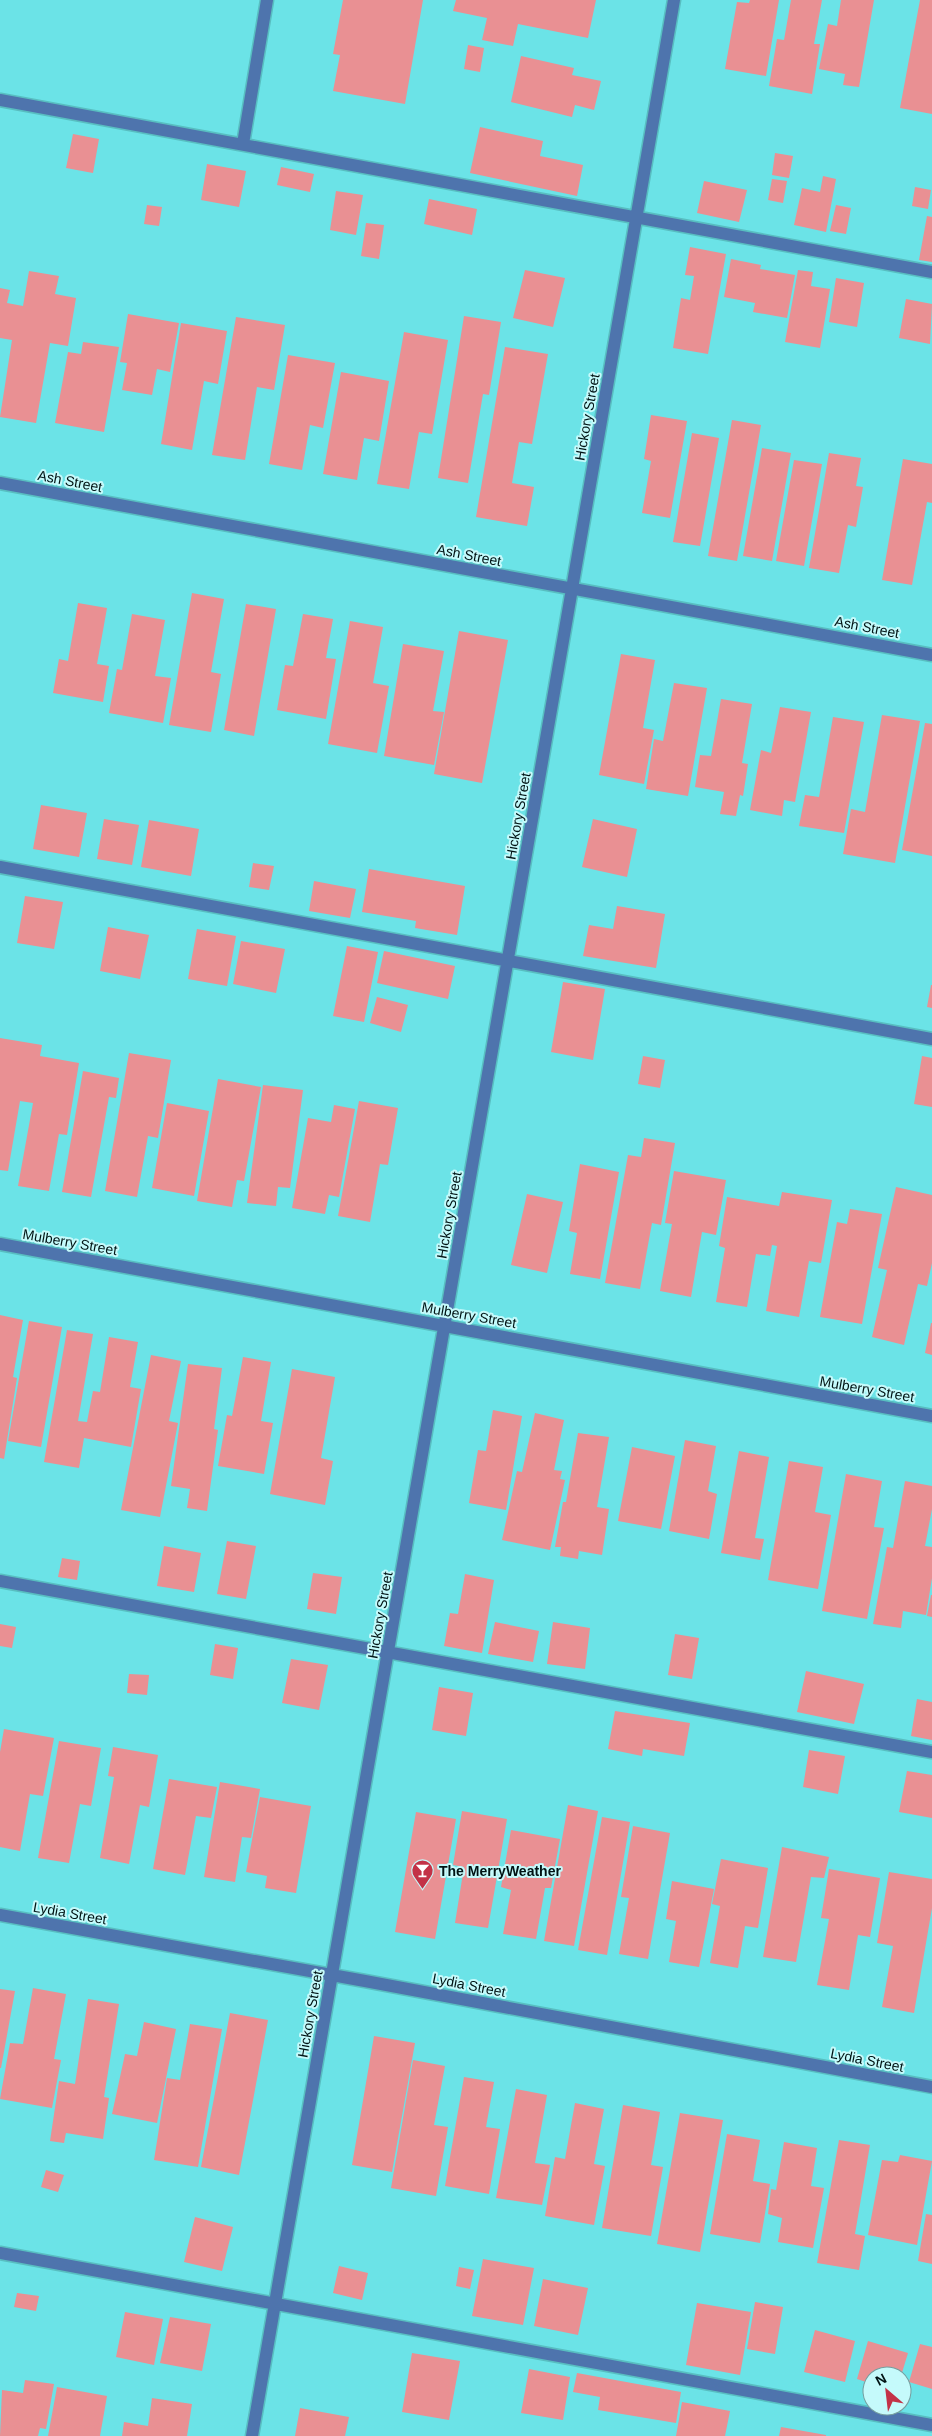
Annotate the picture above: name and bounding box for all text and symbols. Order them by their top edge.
street label: Hickory Street [571,372,603,462]
street label: Ash Street [36,467,104,495]
street label: Ash Street [435,541,503,569]
street label: Ash Street [833,613,901,641]
street label: Hickory Street [502,771,534,861]
street label: Hickory Street [433,1170,465,1260]
street label: Mulberry Street [21,1226,119,1258]
street label: Mulberry Street [420,1299,518,1331]
street label: Mulberry Street [818,1373,916,1405]
street label: Hickory Street [364,1570,396,1660]
bar icon: The MerryWeather [411,1859,435,1890]
place label: The MerryWeather [439,1863,561,1879]
street label: Lydia Street [32,1899,108,1927]
street label: Hickory Street [294,1969,326,2059]
street label: Lydia Street [431,1970,507,2000]
street label: Lydia Street [829,2045,905,2075]
north arrow [862,2366,912,2416]
text: N [873,2370,889,2389]

